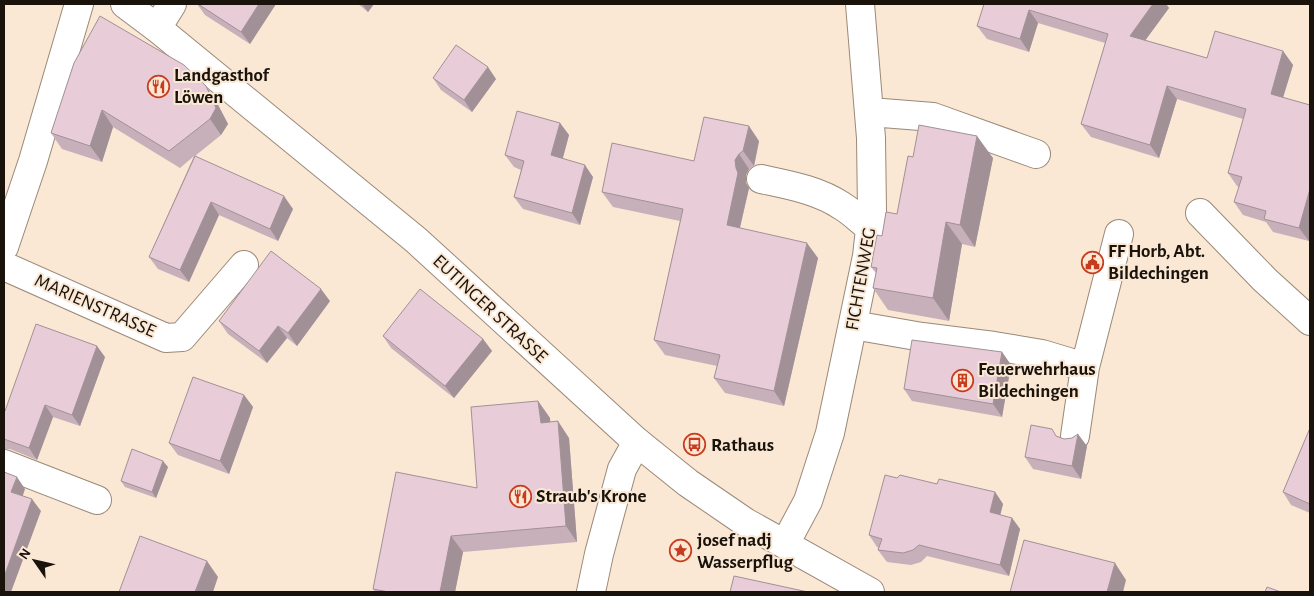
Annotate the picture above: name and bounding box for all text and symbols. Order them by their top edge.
place label: Landgasthof Löwen [174,66,271,107]
restaurant icon: Landgasthof Löwen [146,74,170,98]
street label: FICHTENWEG [843,226,879,332]
place label: FF Horb, Abt. Bildechingen [1108,242,1209,283]
public building icon: FF Horb, Abt. Bildechingen [1080,250,1104,274]
street label: EUTINGER STRASSE [429,251,551,367]
street label: MARIENSTRASSE [32,271,158,341]
place label: Feuerwehrhaus Bildechingen [978,360,1096,401]
building icon: Feuerwehrhaus Bildechingen [950,368,974,392]
bus stop icon: Rathaus [683,433,707,457]
place label: Rathaus [711,436,774,455]
restaurant icon: Straub's Krone [508,484,532,508]
place label: Straub's Krone [536,487,646,506]
place label: josef nadj Wasserpflug [697,531,793,572]
north arrow [10,536,60,586]
place icon: josef nadj Wasserpflug [669,539,693,563]
text: N [17,546,34,562]

